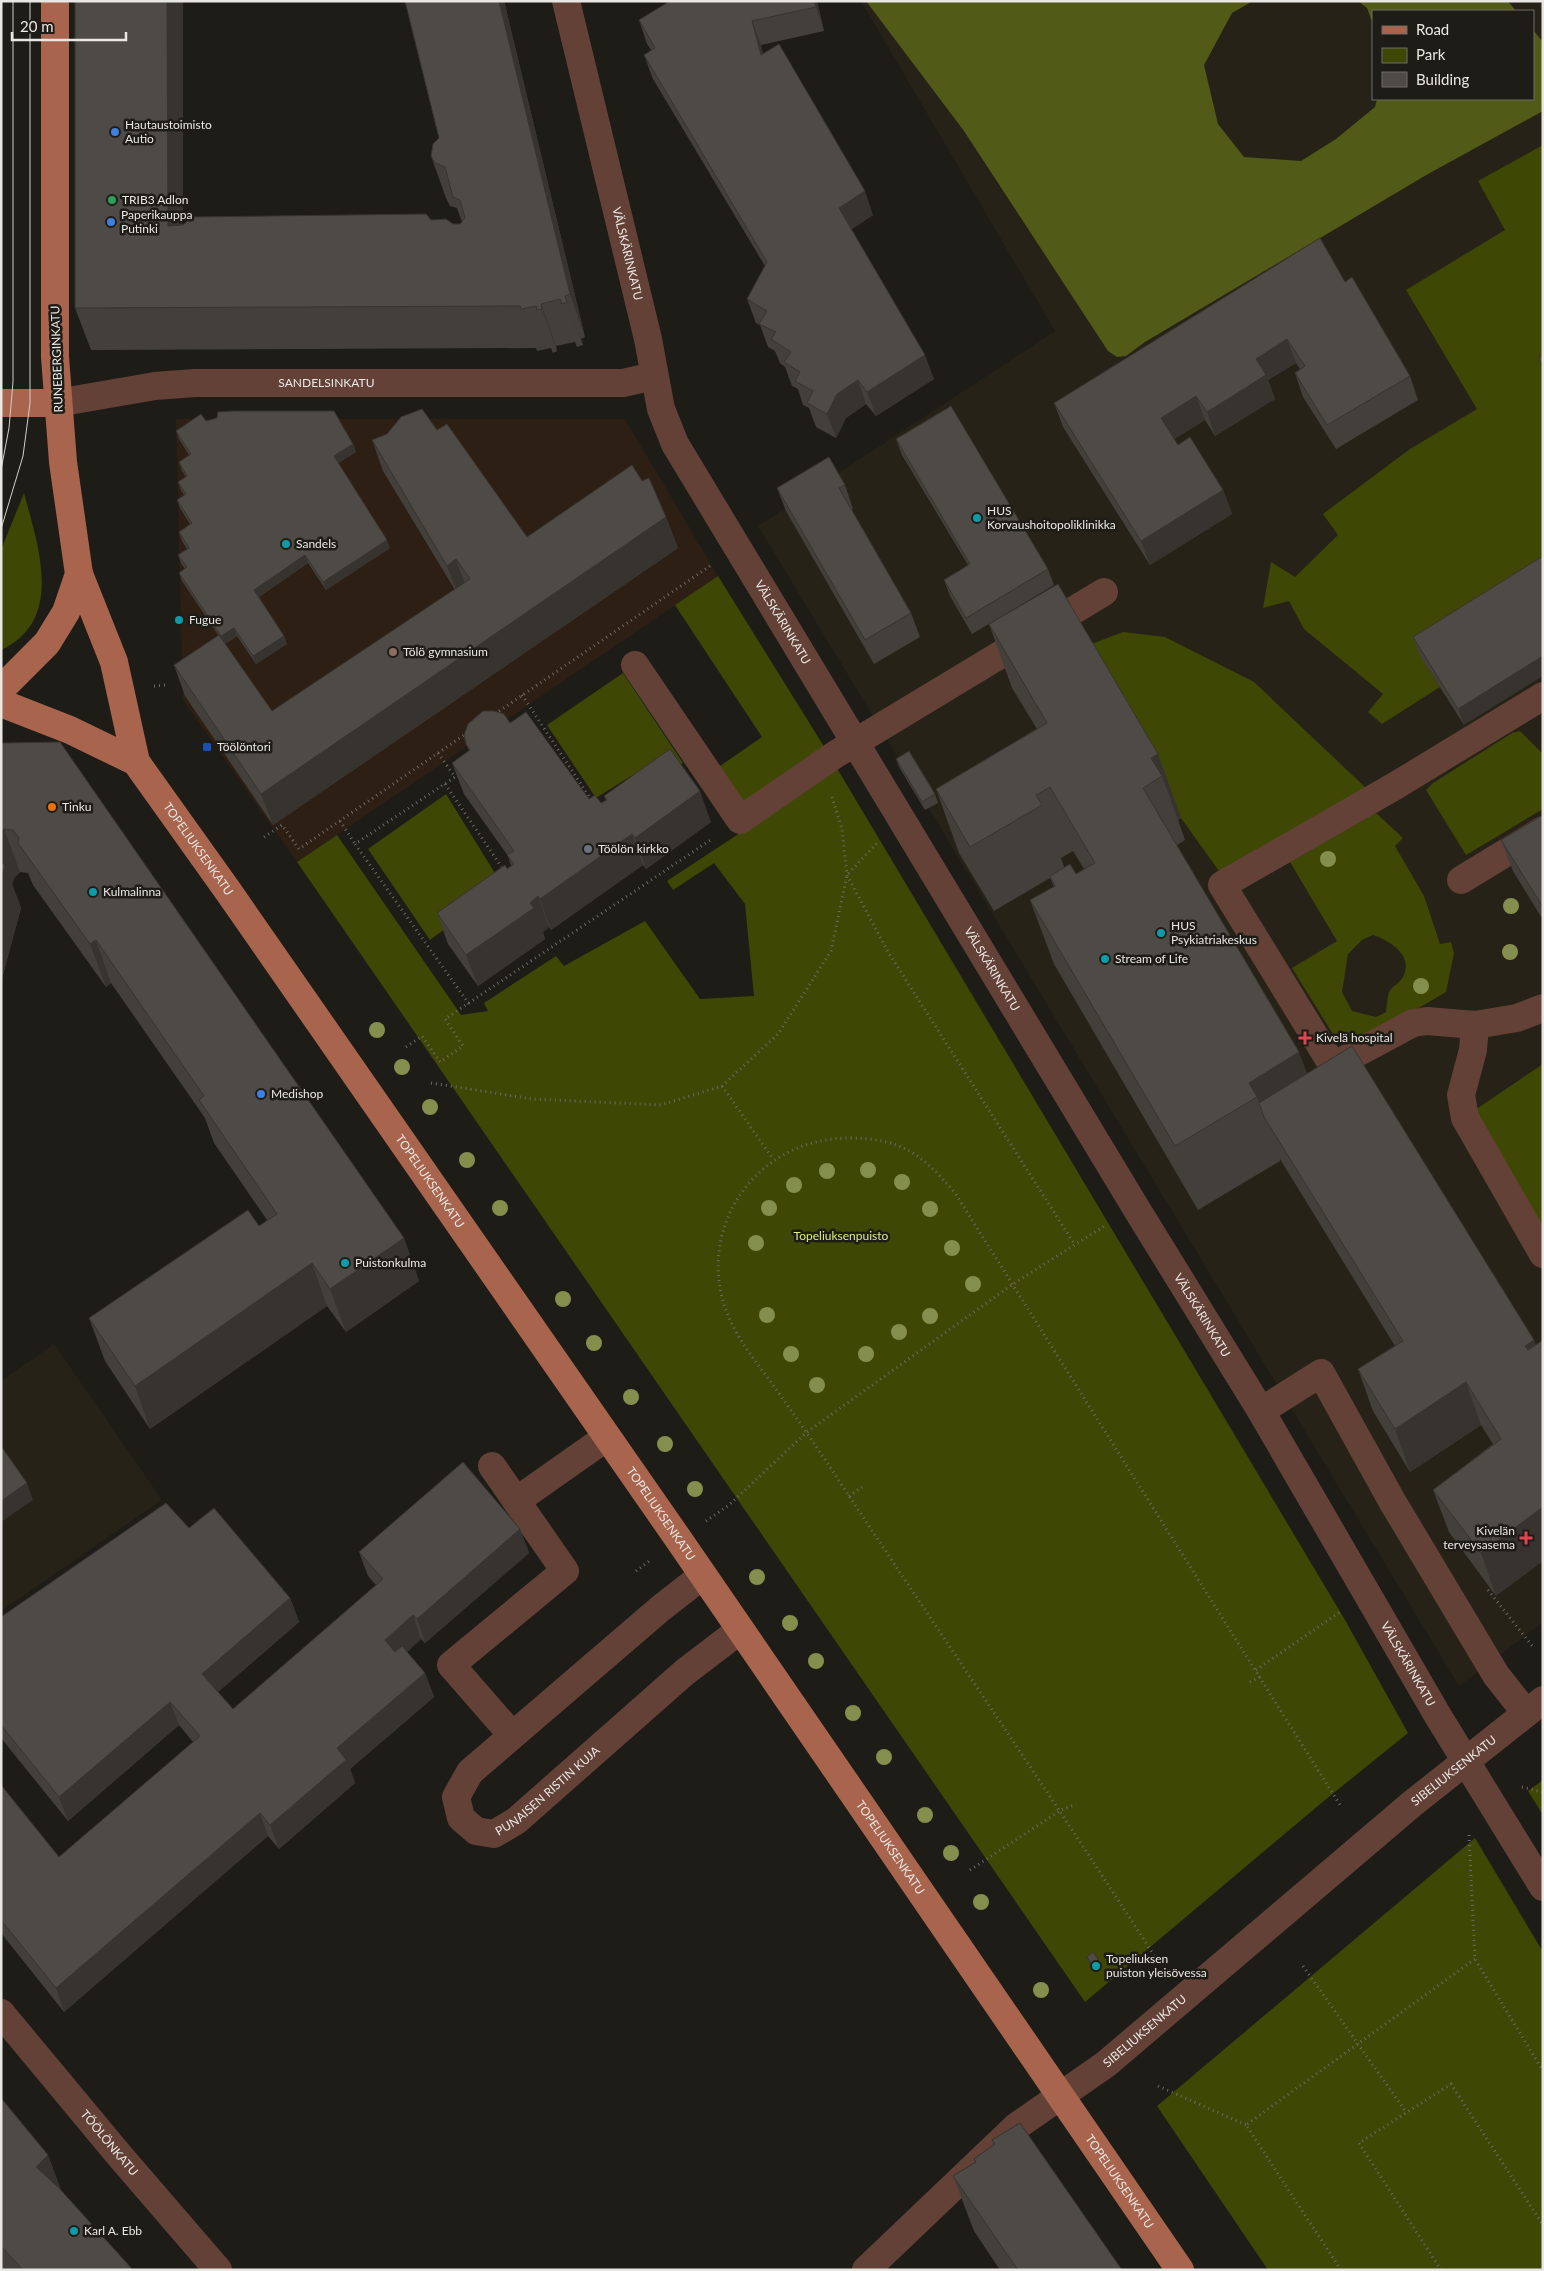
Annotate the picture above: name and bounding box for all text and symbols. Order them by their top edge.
scale bar [12,10,126,42]
legend [1372,10,1534,100]
text: 20 m [20,17,54,35]
text: Road [1416,20,1449,38]
text: Park [1416,45,1446,63]
text: Building [1416,70,1469,88]
place label: Hautaustoimisto Autio [125,117,212,146]
marker: Hautaustoimisto Autio [109,126,121,138]
place label: TRIB3 Adlon [122,192,188,207]
marker: TRIB3 Adlon [106,194,118,206]
street label: VÄLSKÄRINKATU [609,205,646,302]
place label: Paperikauppa Putinki [121,207,192,236]
marker: Paperikauppa Putinki [105,216,117,228]
street label: RUNEBERGINKATU [47,305,66,413]
street label: SANDELSINKATU [278,375,374,390]
place label: HUS Korvaushoitopoliklinikka [987,503,1116,532]
marker: HUS Korvaushoitopoliklinikka [971,512,983,524]
place label: Sandels [296,536,336,551]
marker: Sandels [280,538,292,550]
street label: VÄLSKÄRINKATU [752,577,814,667]
place label: Fugue [189,612,221,627]
marker: Fugue [173,614,185,626]
place label: Tölö gymnasium [403,644,488,659]
marker: Tölö gymnasium [387,646,399,658]
place label: Töölöntori [217,739,271,754]
marker: Töölöntori [201,741,213,753]
place label: Tinku [62,799,91,814]
street label: TOPELIUKSENKATU [160,799,237,898]
marker: Tinku [46,801,58,813]
place label: Töölön kirkko [598,841,669,856]
marker: Töölön kirkko [582,843,594,855]
place label: Kulmalinna [103,884,161,899]
marker: Kulmalinna [87,886,99,898]
place label: HUS Psykiatriakeskus [1171,918,1257,947]
street label: VÄLSKÄRINKATU [961,924,1023,1014]
marker: HUS Psykiatriakeskus [1155,927,1167,939]
place label: Stream of Life [1115,951,1188,966]
marker: Stream of Life [1099,953,1111,965]
place label: Kivelä hospital [1316,1030,1392,1045]
marker: Kivelä hospital [1298,1031,1312,1045]
place label: Medishop [271,1086,324,1101]
marker: Medishop [255,1088,267,1100]
street label: TOPELIUKSENKATU [392,1131,468,1231]
park label: Topeliuksenpuisto [794,1228,889,1243]
place label: Puistonkulma [355,1255,426,1270]
marker: Puistonkulma [339,1257,351,1269]
street label: VÄLSKÄRINKATU [1171,1270,1234,1360]
street label: TOPELIUKSENKATU [624,1464,699,1563]
place label: Kivelän terveysasema [1443,1523,1515,1552]
marker: Kivelän terveysasema [1519,1531,1533,1545]
street label: VÄLSKÄRINKATU [1378,1619,1439,1709]
street label: SIBELIUKSENKATU [1408,1732,1499,1809]
street label: PUNAISEN RISTIN KUJA [492,1742,603,1839]
street label: TOPELIUKSENKATU [853,1798,928,1897]
place label: Topeliuksen puiston yleisövessa [1106,1951,1207,1980]
marker: Topeliuksen puiston yleisövessa [1090,1960,1102,1972]
street label: SIBELIUKSENKATU [1100,1991,1189,2070]
street label: TÖÖLÖNKATU [78,2106,141,2179]
street label: TOPELIUKSENKATU [1082,2131,1157,2231]
place label: Karl A. Ebb [84,2223,142,2238]
marker: Karl A. Ebb [68,2225,80,2237]

